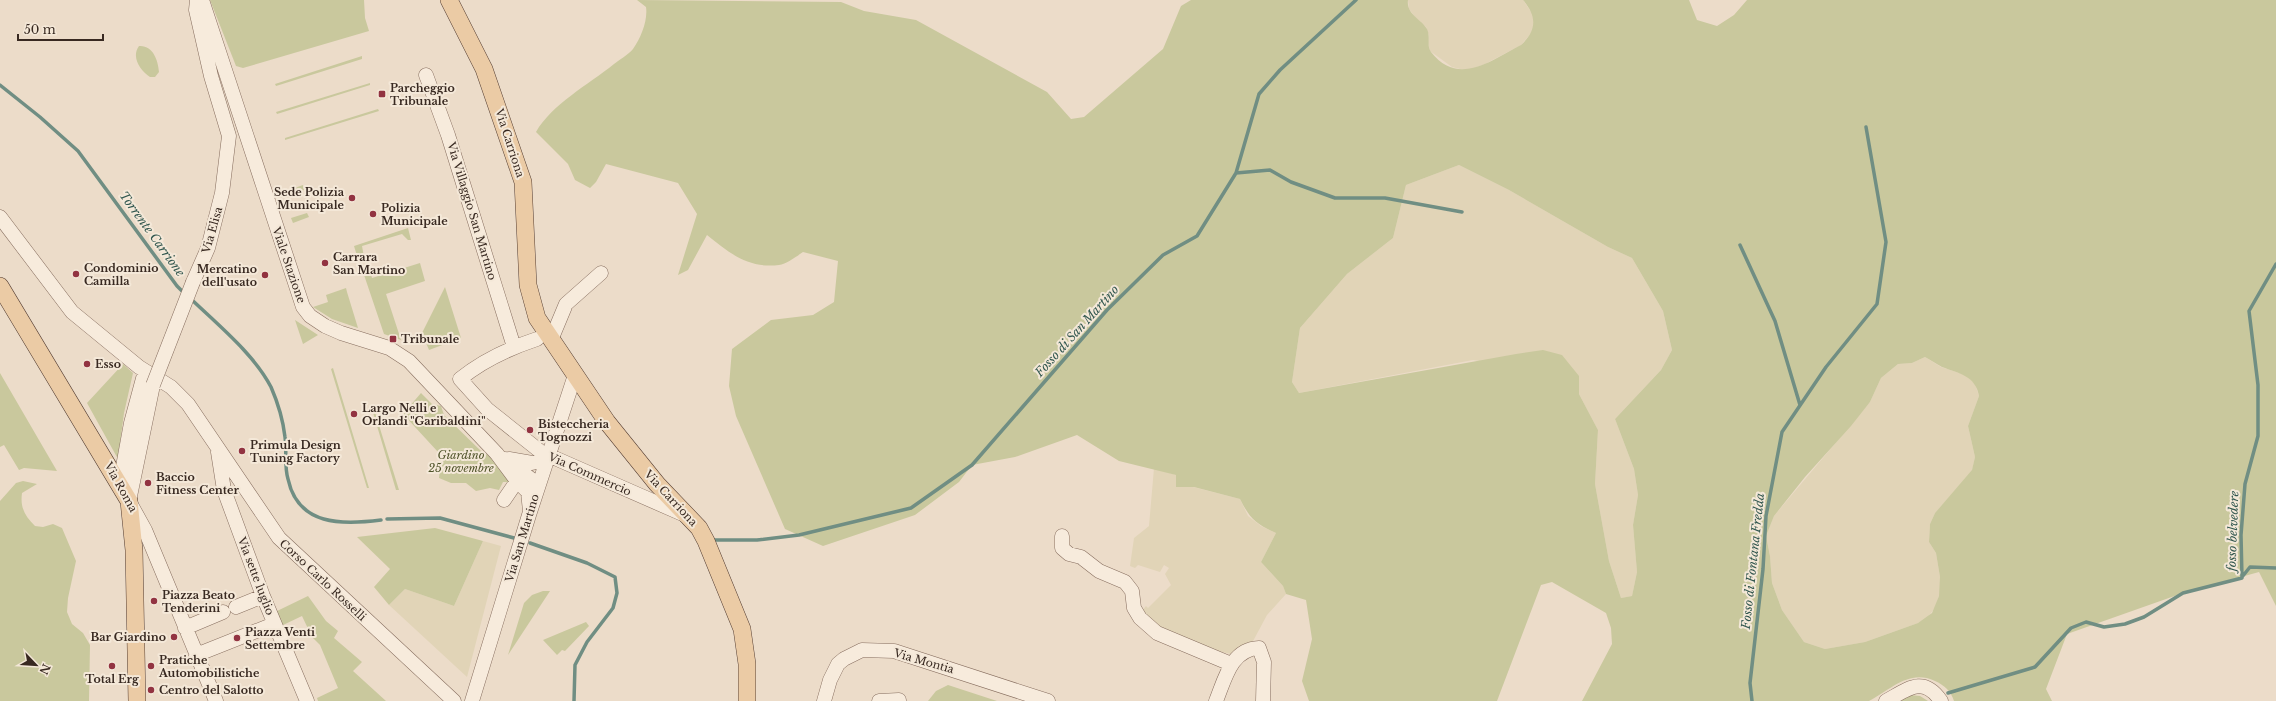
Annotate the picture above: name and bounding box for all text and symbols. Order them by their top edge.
scale bar [18,16,103,42]
text: 50 m [24,22,56,37]
place label: Parcheggio Tribunale [390,81,455,108]
marker: Parcheggio Tribunale [377,89,387,99]
street label: Via Carriona [492,106,528,180]
street label: Via Villaggio San Martino [444,139,500,282]
place label: Sede Polizia Municipale [274,185,345,212]
water label: Torrente Carrione [117,188,189,280]
marker: Sede Polizia Municipale [347,193,357,203]
place label: Polizia Municipale [381,201,448,228]
street label: Via Elisa [198,204,226,256]
marker: Polizia Municipale [368,209,378,219]
street label: Viale Stazione [269,224,309,305]
place label: Carrara San Martino [333,250,405,277]
marker: Carrara San Martino [320,258,330,268]
place label: Condominio Camilla [84,261,159,288]
place label: Mercatino dell'usato [197,262,257,289]
marker: Condominio Camilla [71,269,81,279]
marker: Mercatino dell'usato [260,270,270,280]
water label: Fosso di San Martino [1031,282,1122,380]
place label: Tribunale [401,332,460,346]
marker: Tribunale [388,334,398,344]
place label: Esso [95,357,121,371]
marker: Esso [82,359,92,369]
place label: Largo Nelli e Orlandi "Garibaldini" [362,401,486,428]
marker: Largo Nelli e Orlandi "Garibaldini" [349,409,359,419]
place label: Bisteccheria Tognozzi [538,417,610,444]
marker: Bisteccheria Tognozzi [525,425,535,435]
place label: Primula Design Tuning Factory [250,438,341,465]
marker: Primula Design Tuning Factory [237,446,247,456]
park label: Giardino 25 novembre [428,448,494,475]
street label: Via Commercio [545,449,634,499]
street label: Via Roma [101,459,141,515]
street label: Via Carriona [641,466,701,530]
place label: Baccio Fitness Center [156,470,239,497]
marker: Baccio Fitness Center [143,478,153,488]
water label: fosso belvedere [2223,490,2241,574]
street label: Via San Martino [502,492,542,585]
water label: Fosso di Fontana Fredda [1738,492,1767,631]
street label: Via sette luglio [234,534,277,617]
street label: Corso Carlo Rosselli [277,536,370,624]
place label: Piazza Beato Tenderini [162,588,235,615]
marker: Piazza Beato Tenderini [149,596,159,606]
place label: Piazza Venti Settembre [245,625,315,652]
place label: Bar Giardino [91,630,166,644]
marker: Bar Giardino [169,632,179,642]
marker: Piazza Venti Settembre [232,633,242,643]
north arrow [16,645,56,685]
street label: Via Montia [891,645,957,677]
place label: Pratiche Automobilistiche [158,653,260,680]
marker: Total Erg [107,661,117,671]
marker: Pratiche Automobilistiche [146,661,156,671]
text: N [36,662,54,677]
place label: Total Erg [85,672,139,686]
place label: Centro del Salotto [159,683,264,697]
marker: Centro del Salotto [146,685,156,695]

